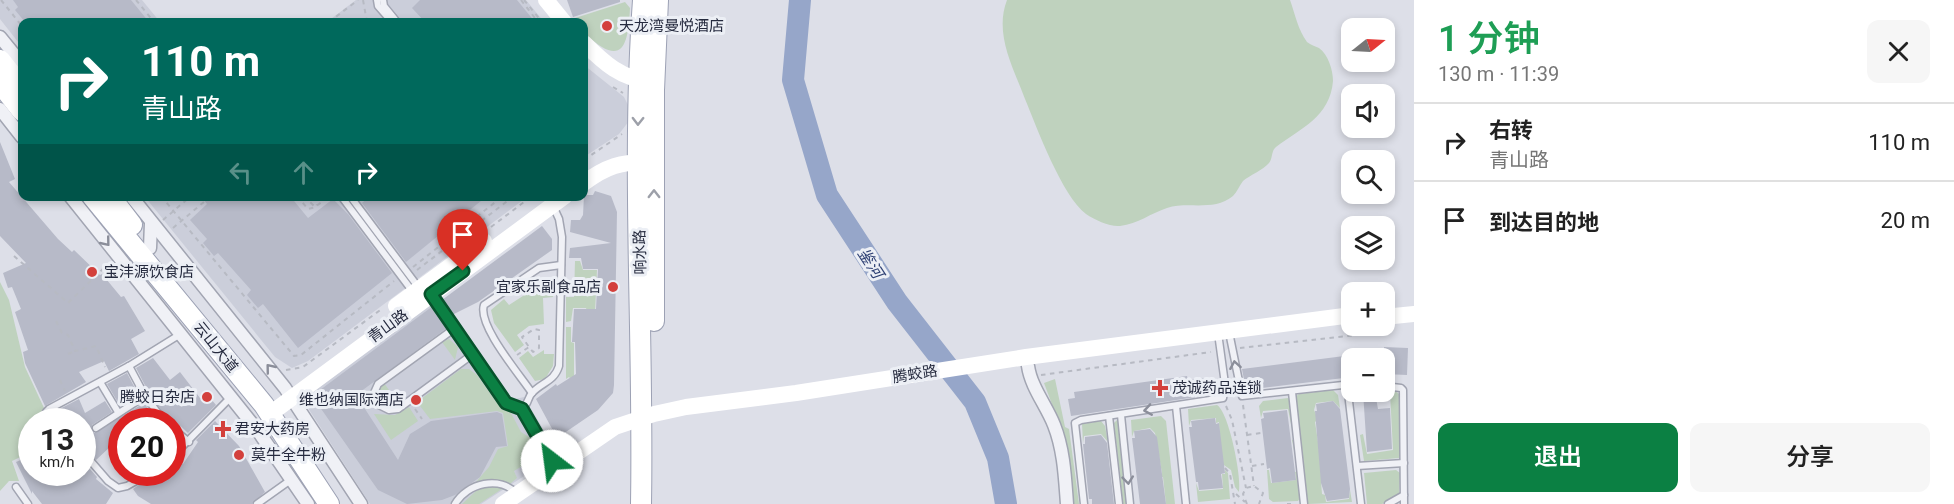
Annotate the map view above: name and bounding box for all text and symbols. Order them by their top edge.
place label: 天龙湾曼悦酒店 [619,17,724,35]
north arrow [1341,18,1395,72]
map controls [1341,18,1395,402]
text: 1 分钟 [1438,18,1540,60]
marker: 天龙湾曼悦酒店 [600,19,614,33]
button: close [1867,20,1930,83]
text: 110 m [141,37,260,86]
icon: right [42,42,120,120]
text: 130 m · 11:39 [1438,62,1559,86]
button: sound [1341,84,1395,138]
text: 青山路 [141,93,222,125]
one-way arrow [632,117,644,126]
text: 右转 [1489,118,1533,143]
icon: right [1438,126,1471,159]
text: 110 m [1868,130,1930,155]
text: 青山路 [1489,148,1549,172]
button: search [1341,150,1395,204]
icon: left [224,156,257,189]
icon: ahead [287,156,320,189]
icon: right [350,156,383,189]
one-way arrow [648,189,660,198]
icon: arrive [1438,204,1471,237]
text: 20 m [1881,208,1930,233]
pin [437,209,488,271]
text: 到达目的地 [1489,210,1599,235]
button: layers [1341,216,1395,270]
icon: arrive [446,218,479,251]
street label: 响水路 [631,229,649,275]
one-way arrow [99,235,110,246]
water label: 鉴河 [854,245,889,284]
place label: 宝沣源饮食店 [104,263,194,281]
marker: 宝沣源饮食店 [85,265,99,279]
place label: 宜家乐副食品店 [496,278,601,296]
marker: 宜家乐副食品店 [606,280,620,294]
button: + [1341,282,1395,336]
street label: 青山路 [365,305,411,347]
street label: 云山大道 [190,318,242,376]
button: − [1341,348,1395,402]
one-way arrow [1229,360,1242,370]
street label: 腾蛟路 [891,362,939,386]
one-way arrow [266,364,277,375]
place label: 茂诚药品连锁 [1172,379,1262,397]
marker: 茂诚药品连锁 [1153,381,1167,395]
place label: 腾蛟日杂店 [120,388,195,406]
marker: 腾蛟日杂店 [200,390,214,404]
place label: 维也纳国际酒店 [299,391,404,409]
marker: 维也纳国际酒店 [409,393,423,407]
one-way arrow [1143,404,1153,416]
speed limit sign: 20 [108,408,186,486]
place label: 君安大药房 [235,420,310,438]
text: 13 [40,422,74,457]
marker: 君安大药房 [216,422,230,436]
button: 退出 [1438,423,1678,492]
button: 分享 [1690,423,1930,492]
position arrow [520,429,584,493]
place label: 莫牛全牛粉 [251,446,326,464]
marker: 莫牛全牛粉 [232,448,246,462]
text: km/h [39,453,75,471]
one-way arrow [1121,476,1133,485]

